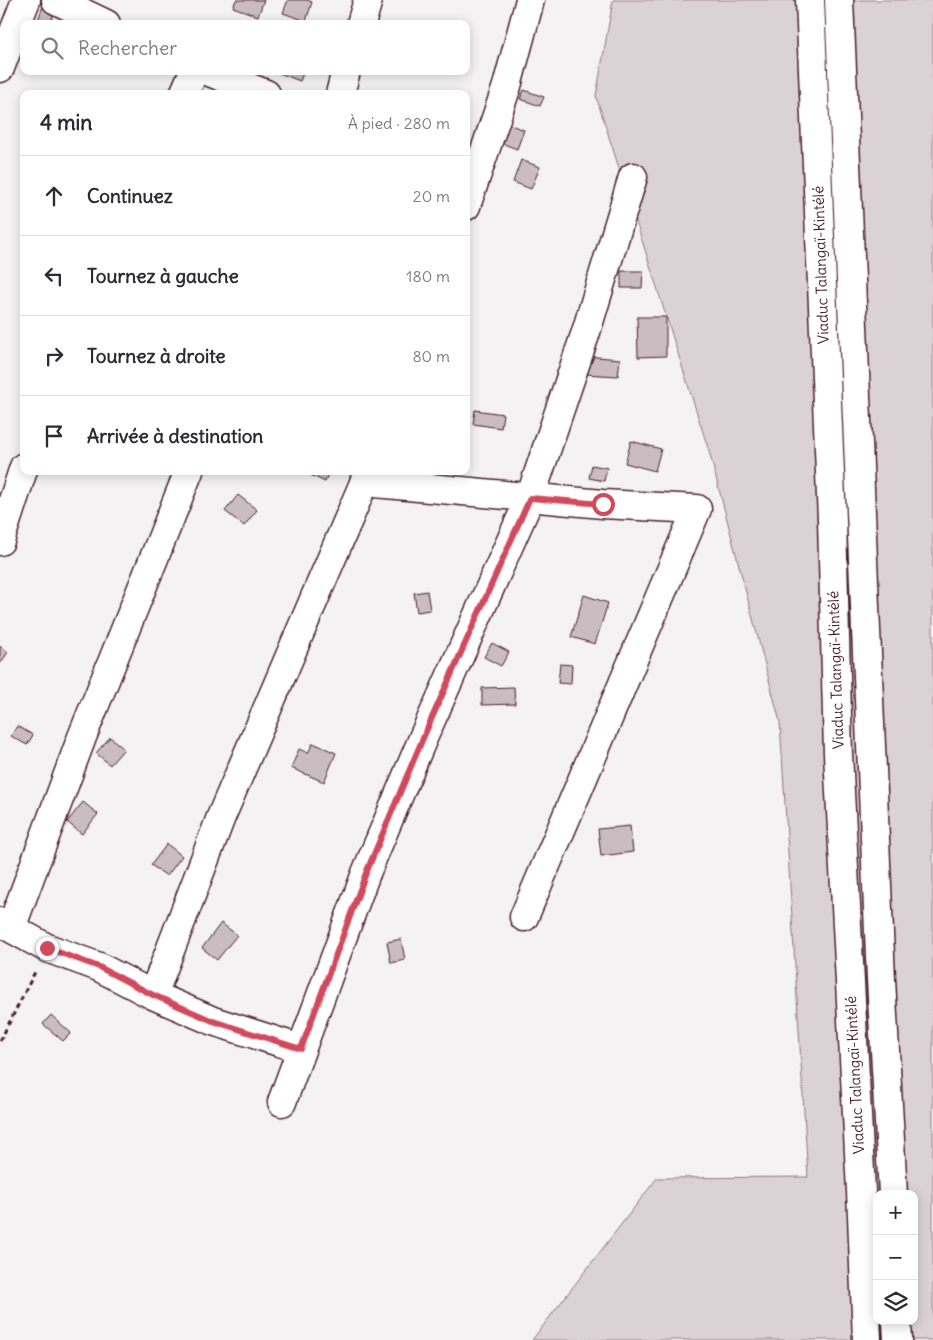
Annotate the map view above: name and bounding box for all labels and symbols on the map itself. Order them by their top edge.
street label: Viaduc Talangaï-Kintélé [808,186,833,344]
route start [592,493,615,516]
street label: Viaduc Talangaï-Kintélé [823,591,848,749]
route end [36,937,59,960]
street label: Viaduc Talangaï-Kintélé [841,995,868,1155]

